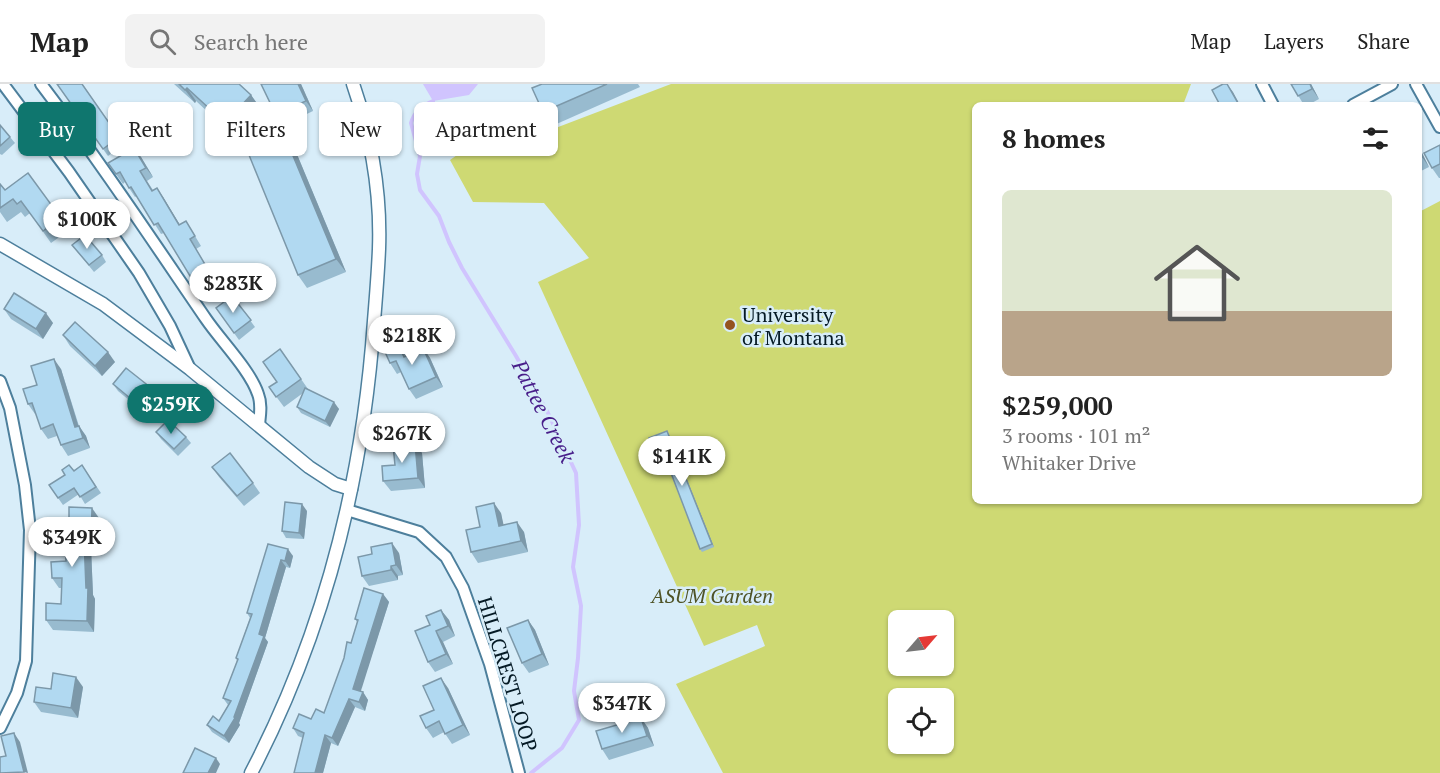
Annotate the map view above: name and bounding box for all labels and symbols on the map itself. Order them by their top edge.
pin: $100K [45,199,129,250]
pin: $283K [191,263,275,314]
place label: University of Montana [742,301,845,351]
pin: $218K [370,315,454,366]
marker: University of Montana [723,318,737,332]
water label: Pattee Creek [506,354,582,468]
pin: $259K [129,384,213,435]
pin: $267K [360,413,444,464]
pin: $141K [640,436,724,487]
pin: $349K [30,517,114,568]
park label: ASUM Garden [650,582,773,609]
street label: HILLCREST LOOP [472,593,544,755]
north arrow [888,610,954,676]
pin: $347K [580,683,664,734]

